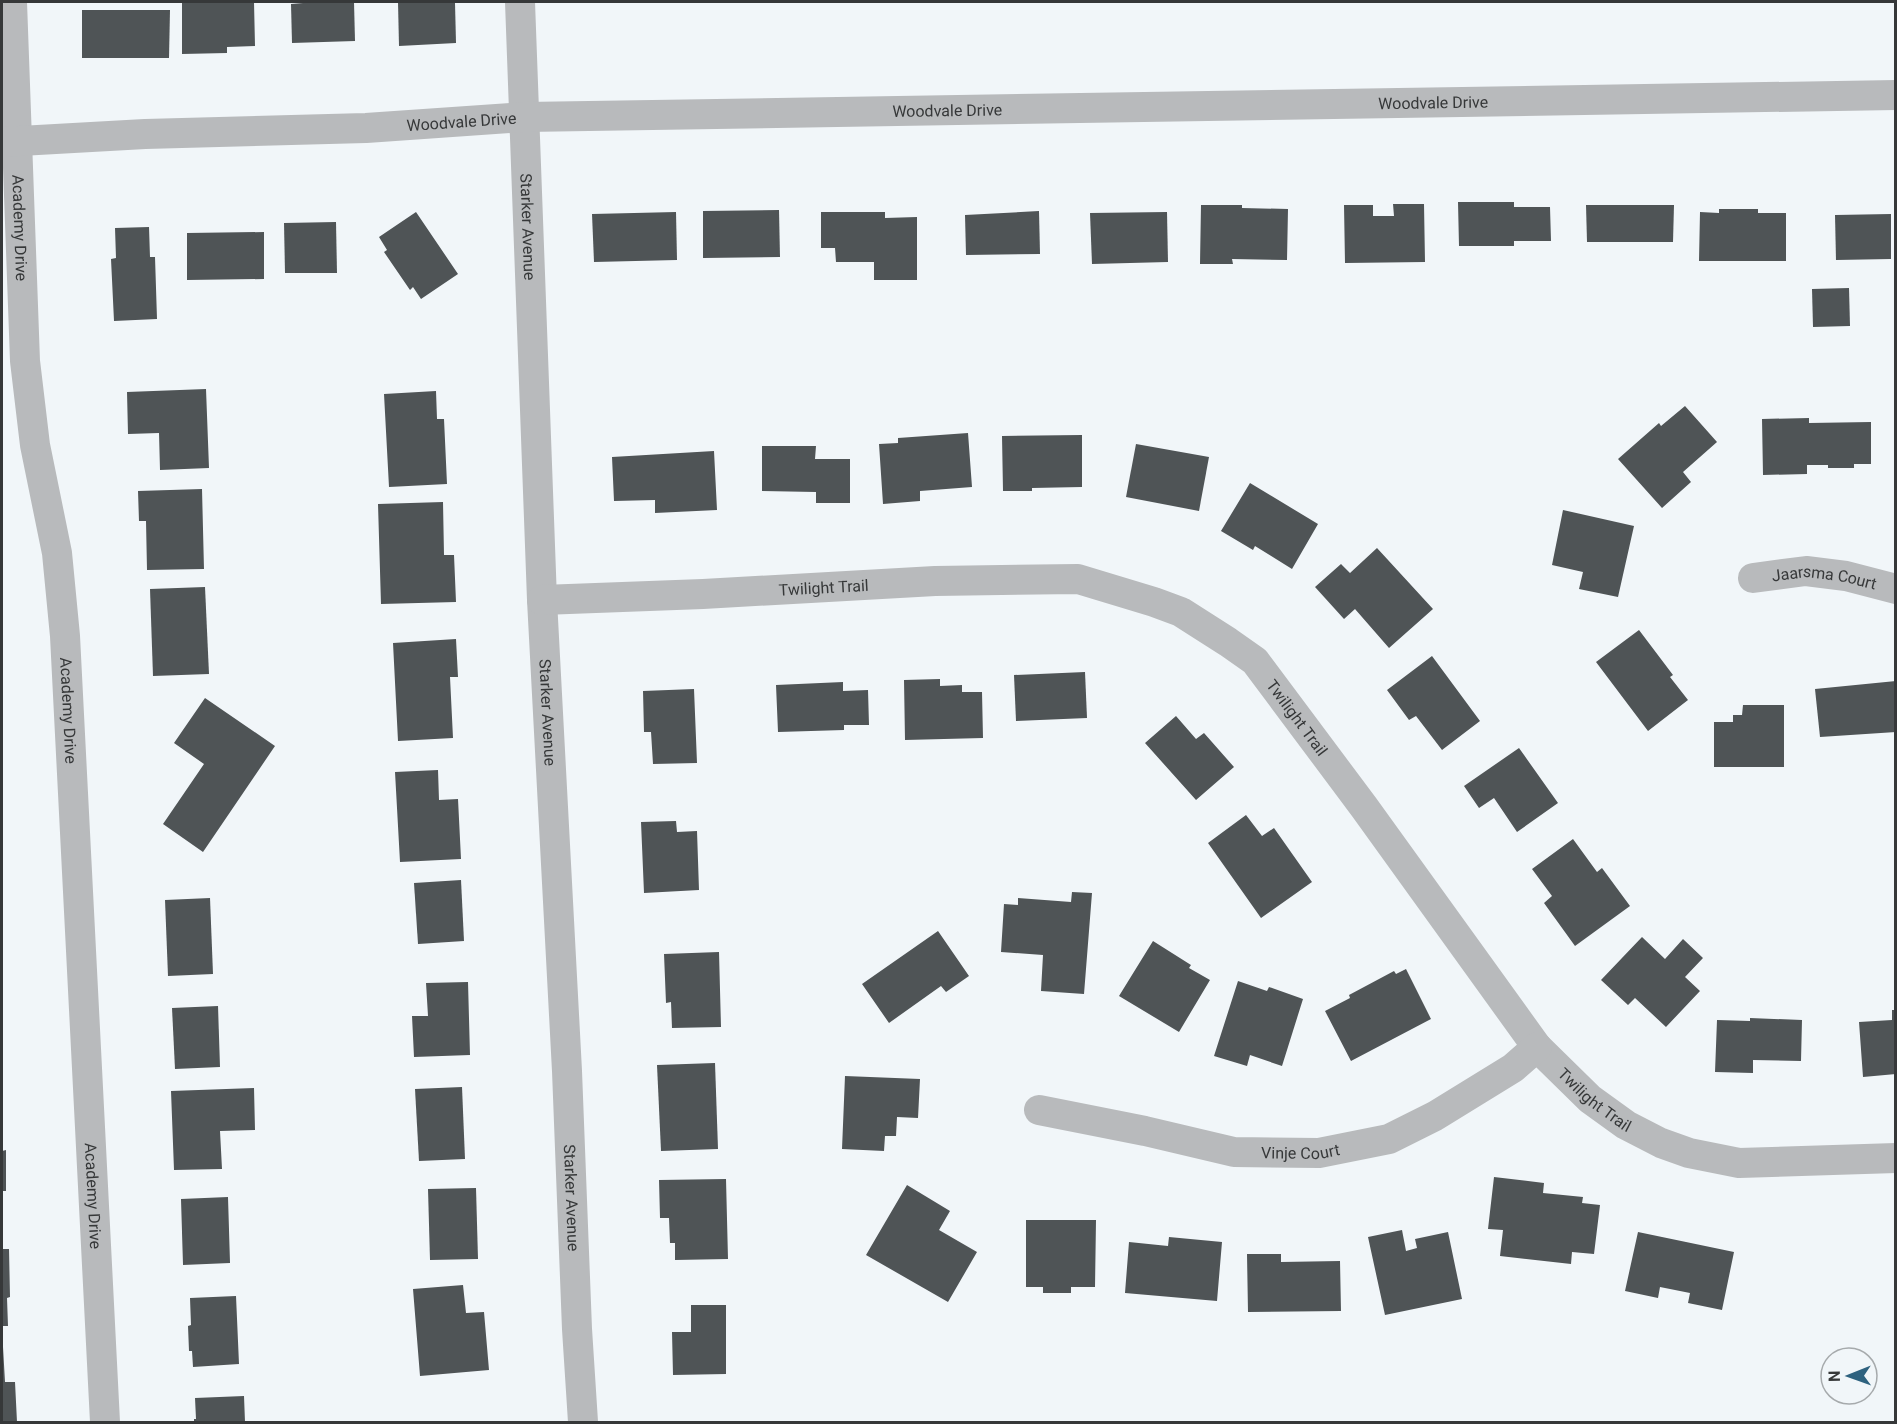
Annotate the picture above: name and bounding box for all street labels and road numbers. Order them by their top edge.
street label: Woodvale Drive [1378,93,1488,113]
street label: Woodvale Drive [892,100,1002,121]
street label: Woodvale Drive [406,109,517,135]
street label: Starker Avenue [516,173,539,281]
street label: Academy Drive [8,174,31,281]
street label: Jaarsma Court [1771,562,1879,594]
street label: Twilight Trail [778,576,869,600]
street label: Academy Drive [56,657,80,764]
street label: Starker Avenue [535,659,560,766]
street label: Twilight Trail [1262,676,1331,760]
street label: Twilight Trail [1554,1064,1634,1136]
street label: Vinje Court [1261,1140,1341,1163]
street label: Academy Drive [81,1142,105,1250]
street label: Starker Avenue [560,1144,583,1252]

